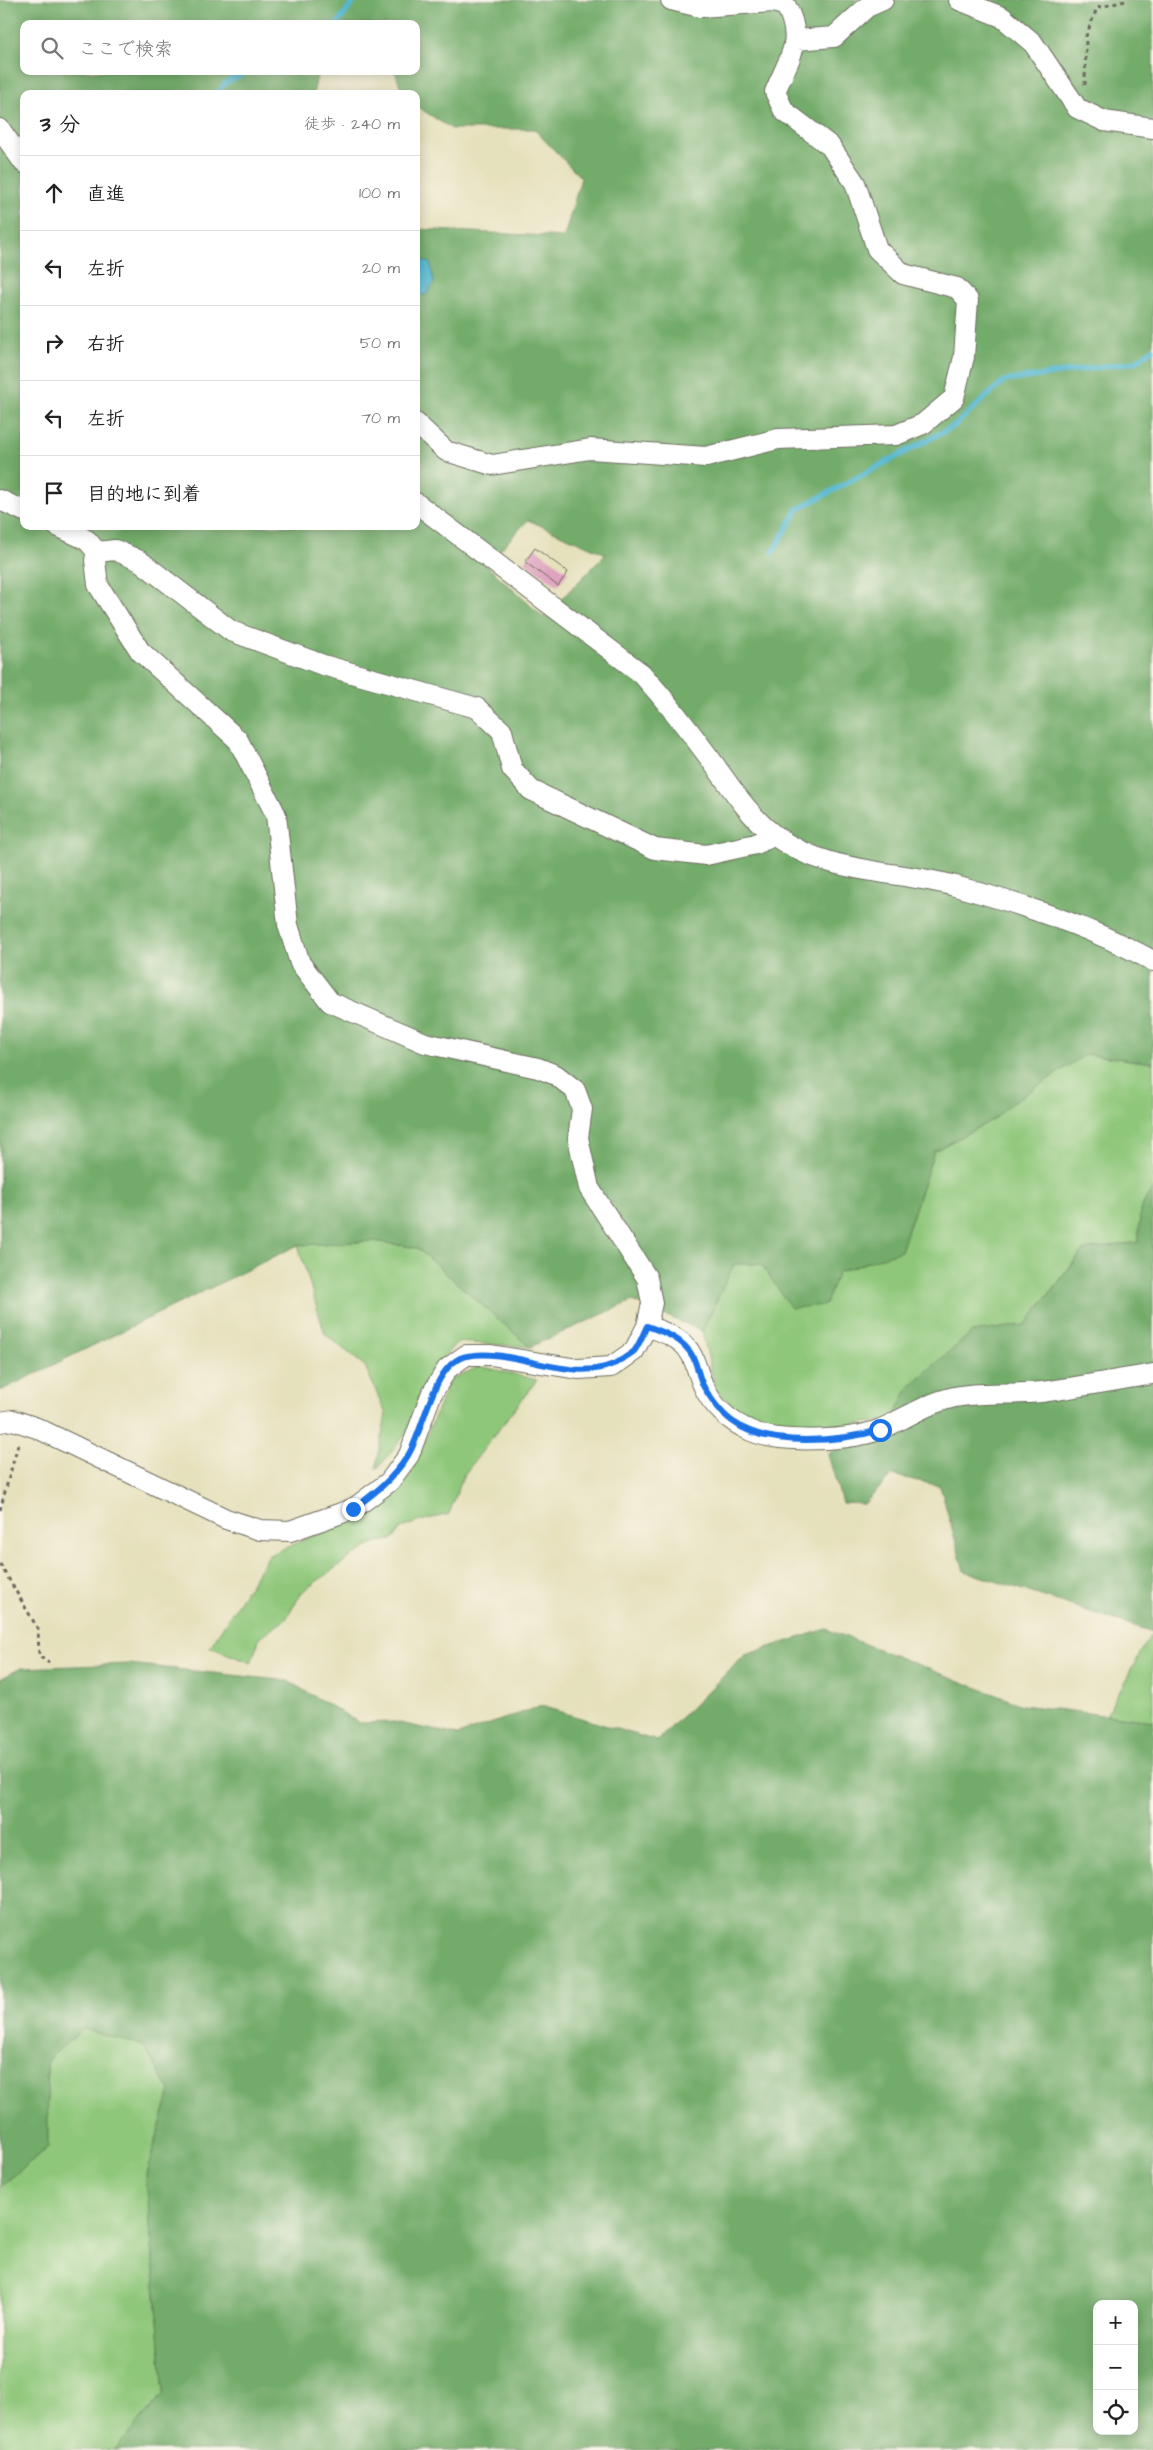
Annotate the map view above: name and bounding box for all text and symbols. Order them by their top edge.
search box [20,20,420,75]
icon: search [38,34,66,62]
text: ここで検索 [78,36,173,63]
text: 3 分 [40,110,80,139]
text: 徒歩 · 240 m [304,113,400,135]
icon: ahead [40,179,68,207]
text: 直進 [87,181,125,208]
text: 100 m [359,182,400,204]
icon: left [40,254,68,282]
text: 左折 [87,256,125,283]
text: 20 m [362,257,400,279]
icon: right [40,329,68,357]
text: 右折 [87,331,125,358]
text: 50 m [360,332,400,354]
icon: left [40,404,68,432]
text: 左折 [87,406,125,433]
text: 70 m [361,407,400,429]
icon: arrive [40,479,68,507]
text: 目的地に到着 [87,481,201,508]
route start [869,1419,892,1442]
route end [342,1498,365,1521]
map controls [1093,2300,1138,2435]
button: + [1093,2300,1138,2345]
button: − [1093,2345,1138,2390]
button: locate [1093,2390,1138,2435]

